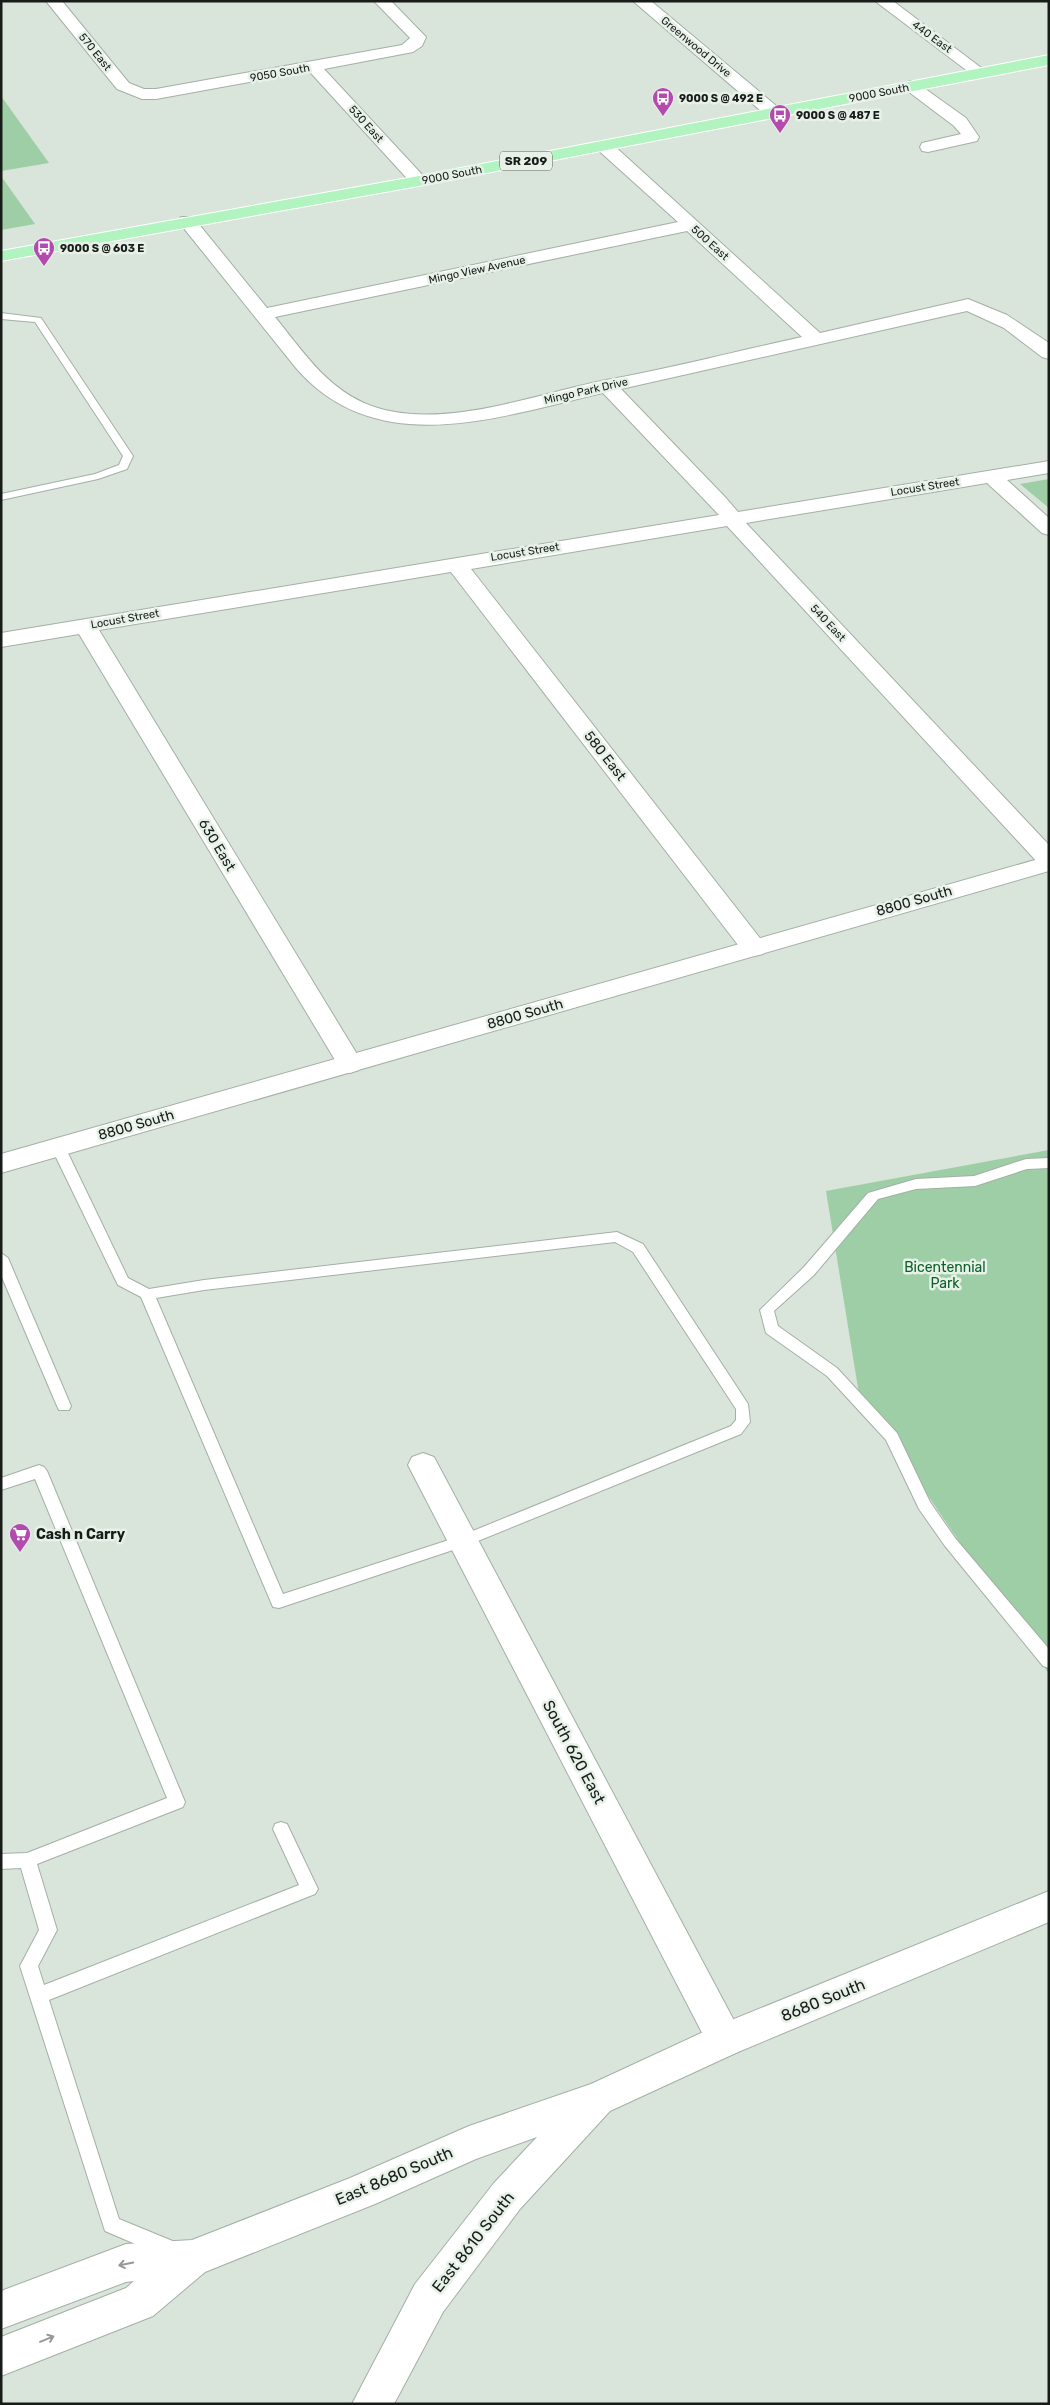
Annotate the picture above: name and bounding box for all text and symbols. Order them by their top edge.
street label: Greenwood Drive [658,14,734,80]
street label: 440 East [910,18,955,56]
street label: 570 East [76,31,114,74]
street label: 9050 South [249,61,311,85]
street label: 9000 South [848,81,910,105]
bus stop icon: 9000 S @ 492 E [651,86,675,117]
place label: 9000 S @ 492 E [679,92,763,105]
street label: 530 East [346,103,387,146]
bus stop icon: 9000 S @ 487 E [768,103,792,134]
place label: 9000 S @ 487 E [796,109,880,122]
road number: SR 209 [500,152,552,170]
street label: 9000 South [421,163,483,187]
street label: 500 East [689,223,732,264]
bus stop icon: 9000 S @ 603 E [32,236,56,267]
place label: 9000 S @ 603 E [60,242,144,255]
street label: Mingo View Avenue [427,253,527,287]
street label: Mingo Park Drive [543,375,629,407]
street label: Locust Street [890,475,961,499]
street label: Locust Street [490,540,561,564]
street label: 540 East [808,602,849,645]
street label: Locust Street [90,606,161,631]
street label: 580 East [580,728,630,785]
street label: 630 East [195,816,239,875]
street label: 8800 South [874,882,954,920]
street label: 8800 South [485,995,565,1033]
street label: 8800 South [96,1106,176,1144]
park label: Bicentennial Park [904,1259,986,1292]
supermarket icon: Cash n Carry [8,1522,32,1553]
place label: Cash n Carry [36,1526,126,1543]
street label: South 620 East [539,1697,609,1807]
street label: 8680 South [778,1975,868,2025]
street label: East 8680 South [332,2143,456,2209]
street label: East 8610 South [428,2188,518,2296]
one-way arrow [119,2260,135,2270]
one-way arrow [39,2333,54,2342]

